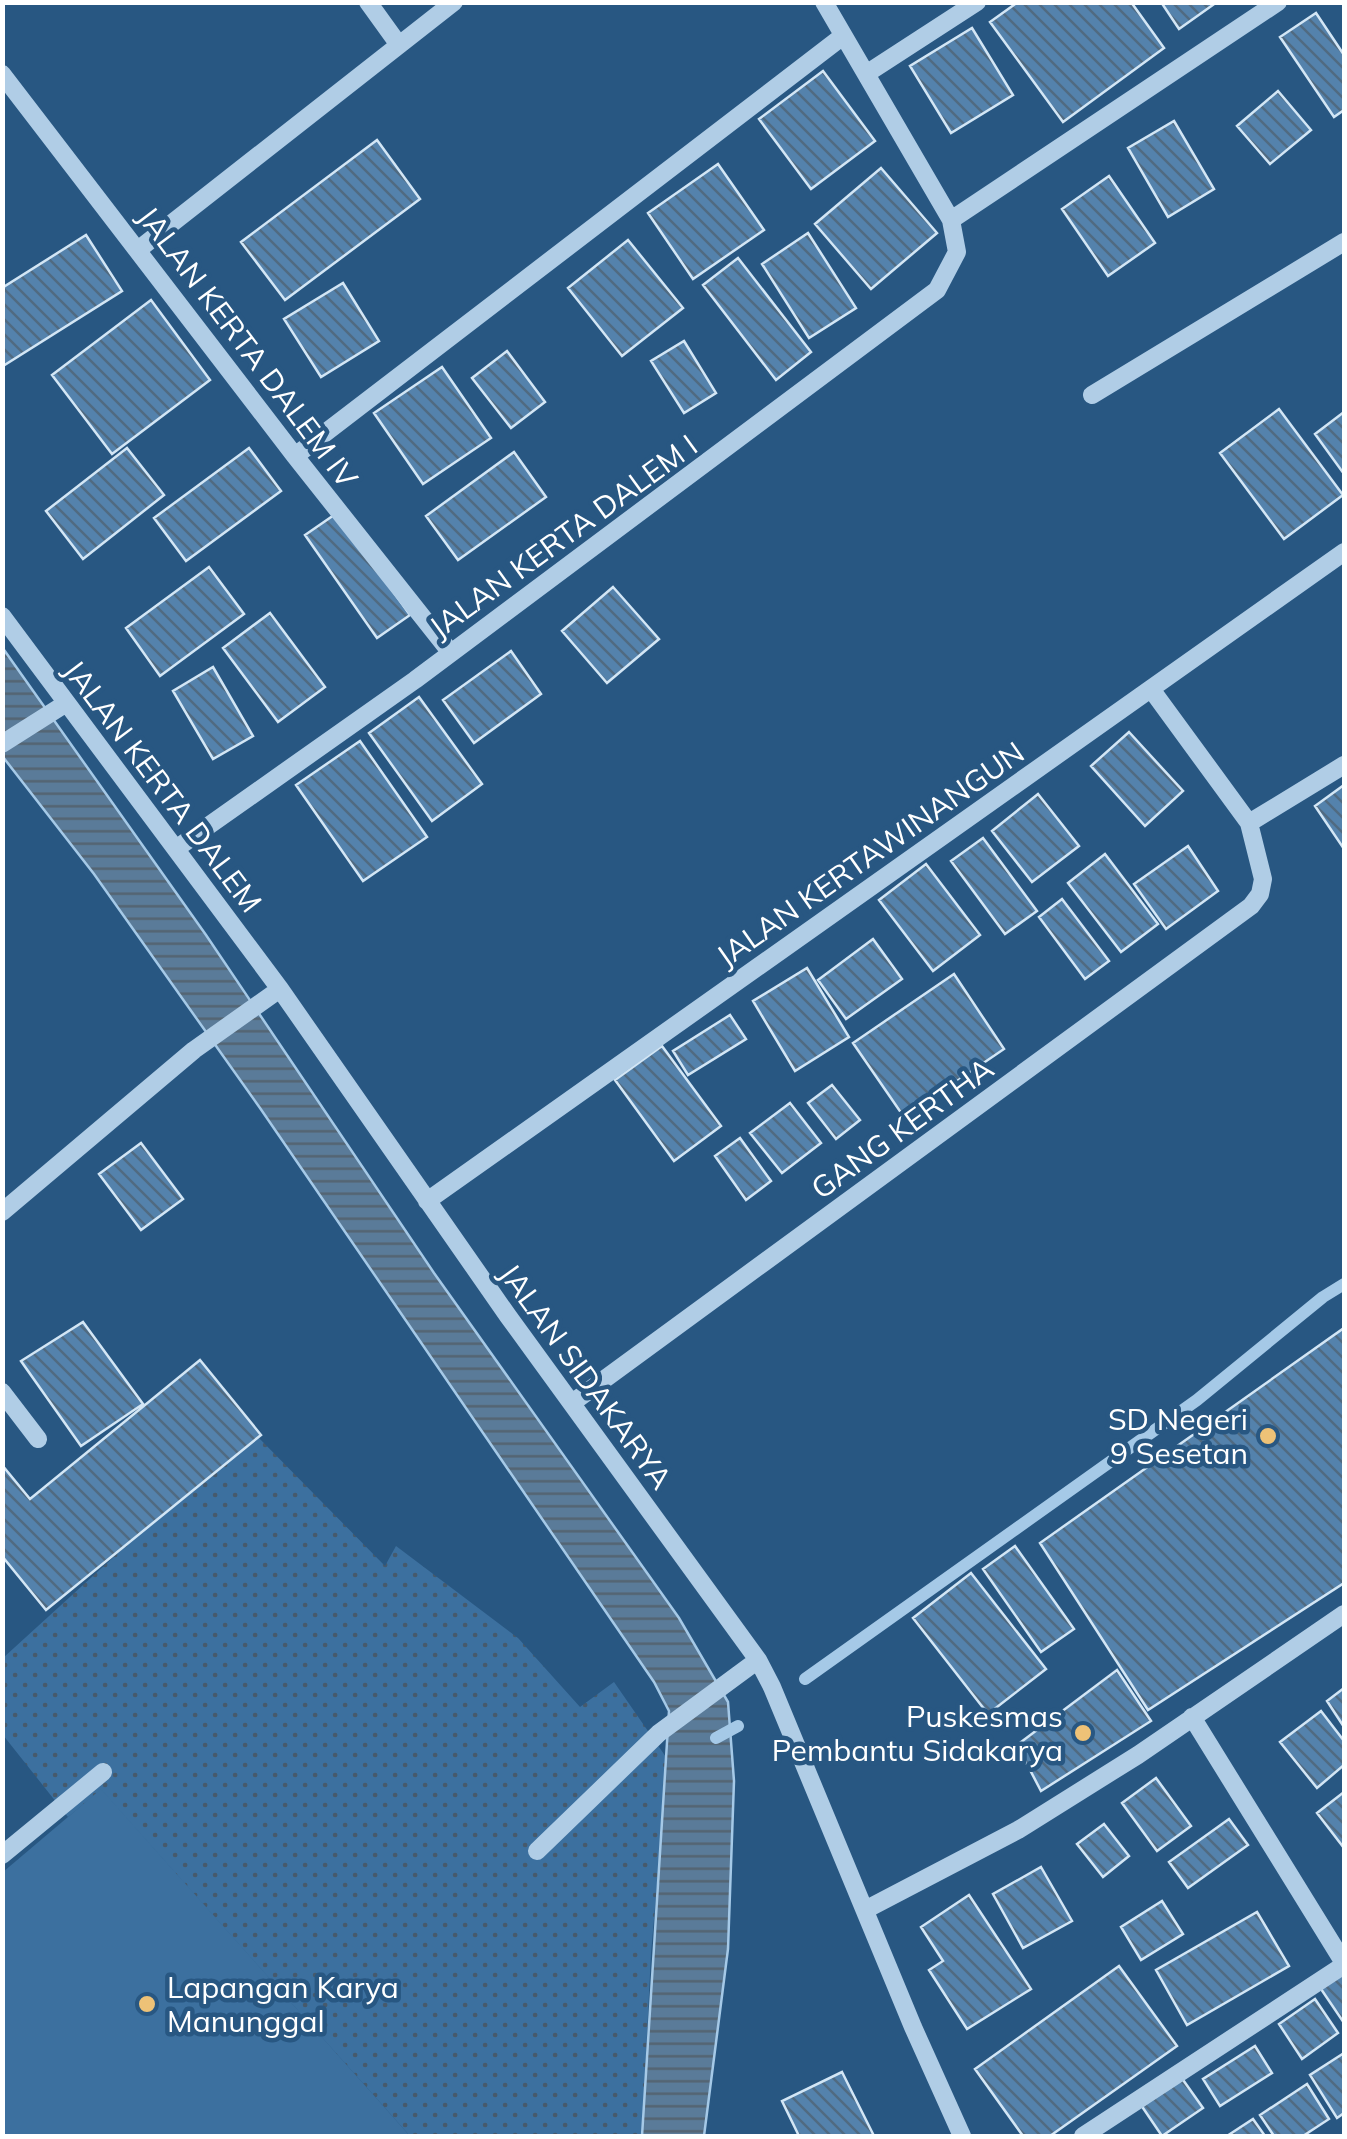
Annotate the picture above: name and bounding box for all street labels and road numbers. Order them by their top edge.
street label: JALAN KERTA DALEM IV [130,199,366,495]
street label: JALAN KERTA DALEM I [422,426,704,646]
street label: JALAN KERTA DALEM [56,652,270,920]
street label: JALAN KERTAWINANGUN [709,733,1031,975]
street label: GANG KERTHA [803,1049,1001,1207]
street label: JALAN SIDAKARYA [491,1256,681,1496]

